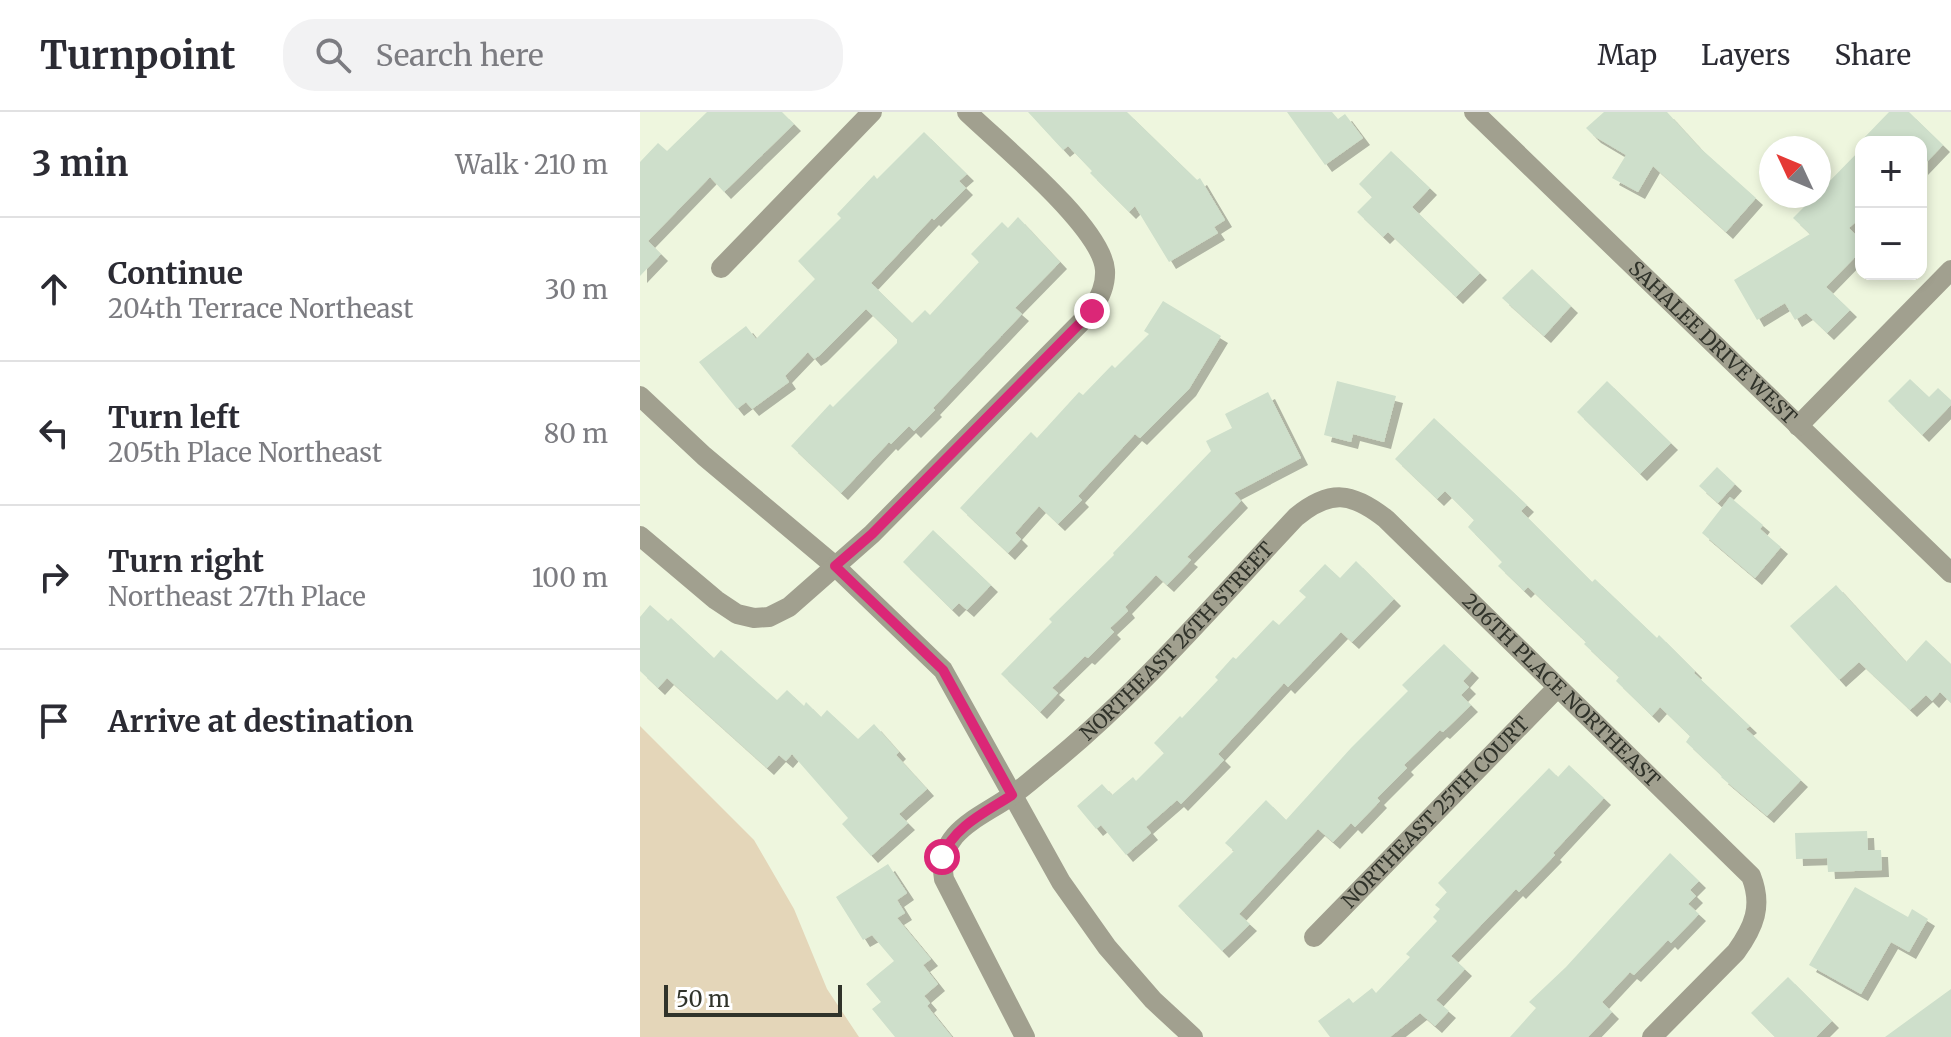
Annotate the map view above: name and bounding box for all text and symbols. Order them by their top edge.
search box [283,19,843,91]
text: Turnpoint [40,32,235,79]
icon: search [311,33,355,77]
text: Search here [375,36,544,74]
text: Map [1597,37,1657,73]
text: Layers [1701,37,1790,73]
text: Share [1834,37,1911,73]
north arrow [1759,136,1831,208]
map controls [1855,136,1927,280]
button: + [1855,136,1927,208]
text: 3 min [32,143,128,185]
text: Walk · 210 m [455,148,608,181]
button: − [1855,208,1927,280]
text: Continue [108,254,243,292]
street label: SAHALEE DRIVE WEST [1624,255,1803,429]
icon: ahead [32,267,76,311]
text: 30 m [545,273,608,306]
text: 204th Terrace Northeast [108,292,413,325]
route end [1074,293,1110,329]
text: Turn left [108,398,240,436]
icon: left [32,411,76,455]
text: 80 m [544,417,608,450]
text: 205th Place Northeast [108,436,382,469]
street label: NORTHEAST 26TH STREET [1075,536,1279,745]
text: Turn right [108,542,264,580]
icon: right [32,555,76,599]
text: 100 m [532,561,608,594]
text: Northeast 27th Place [108,580,366,613]
street label: 206TH PLACE NORTHEAST [1458,588,1665,792]
icon: arrive [32,699,76,743]
text: Arrive at destination [108,702,414,740]
street label: NORTHEAST 25TH COURT [1336,711,1534,913]
route start [924,839,960,875]
scale bar [664,981,842,1017]
text: 50 m [676,985,730,1013]

